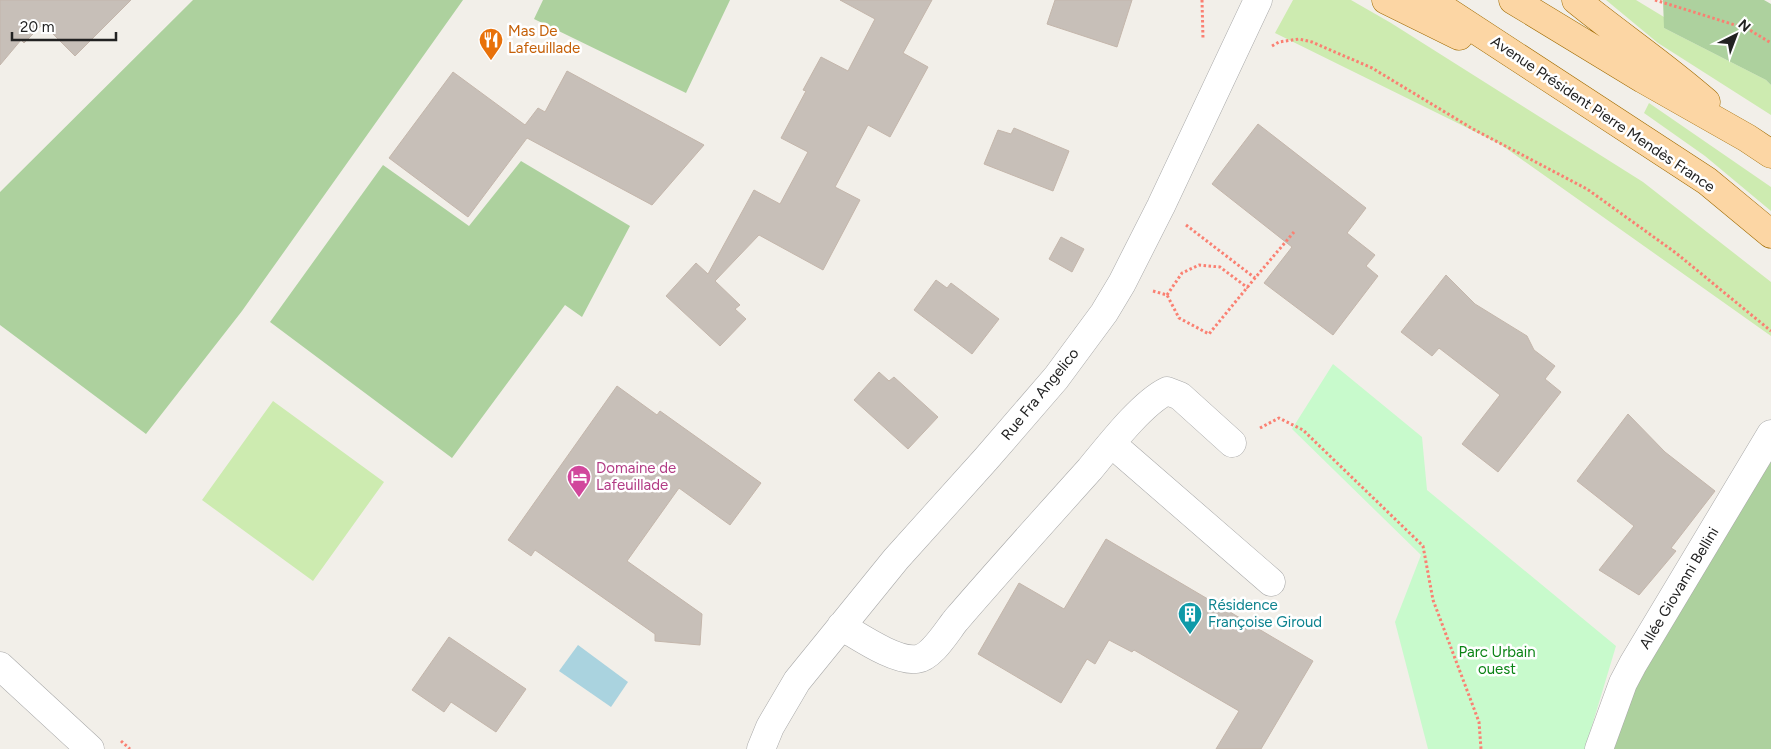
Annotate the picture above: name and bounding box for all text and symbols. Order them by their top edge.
scale bar [12,10,116,42]
north arrow [1711,10,1761,60]
text: N [1735,16,1754,36]
text: 20 m [20,18,54,36]
place label: Mas De Lafeuillade [508,22,580,57]
restaurant icon: Mas De Lafeuillade [478,27,504,61]
street label: Avenue Président Pierre Mendès France [1488,32,1718,196]
street label: Rue Fra Angelico [997,344,1083,444]
place label: Domaine de Lafeuillade [596,459,676,494]
hotel icon: Domaine de Lafeuillade [566,464,592,498]
street label: Allée Giovanni Bellini [1636,524,1722,652]
place label: Résidence Françoise Giroud [1208,596,1322,631]
building icon: Résidence Françoise Giroud [1177,601,1203,635]
park label: Parc Urbain ouest [1458,643,1536,678]

